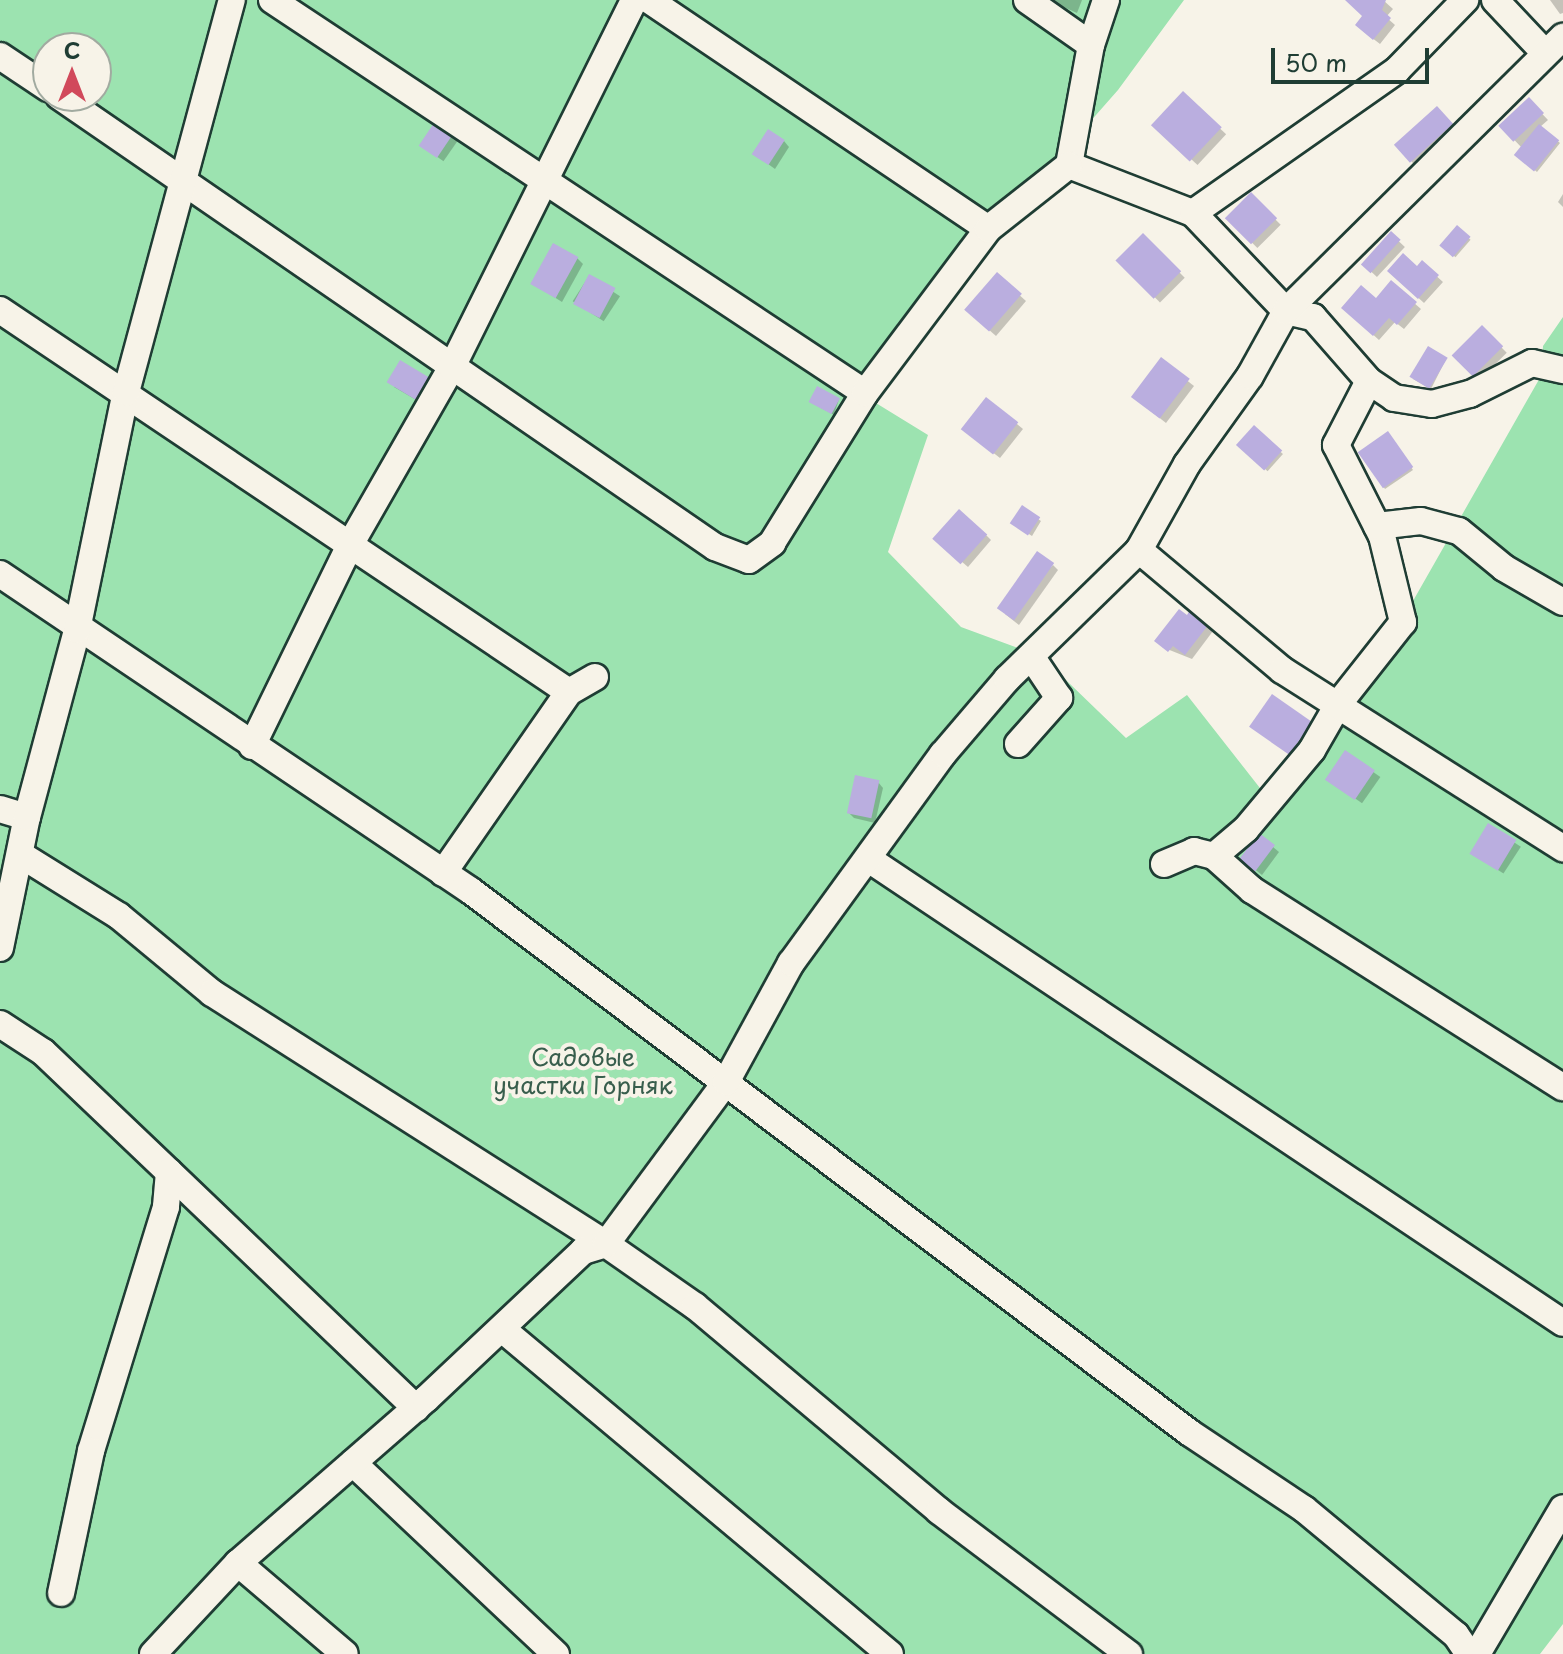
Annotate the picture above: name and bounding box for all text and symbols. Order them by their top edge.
north arrow [32,32,112,112]
scale bar [1275,32,1433,82]
text: С [64,33,80,66]
text: 50 m [1285,44,1347,80]
park label: Садовые участки Горняк [492,1043,674,1099]

